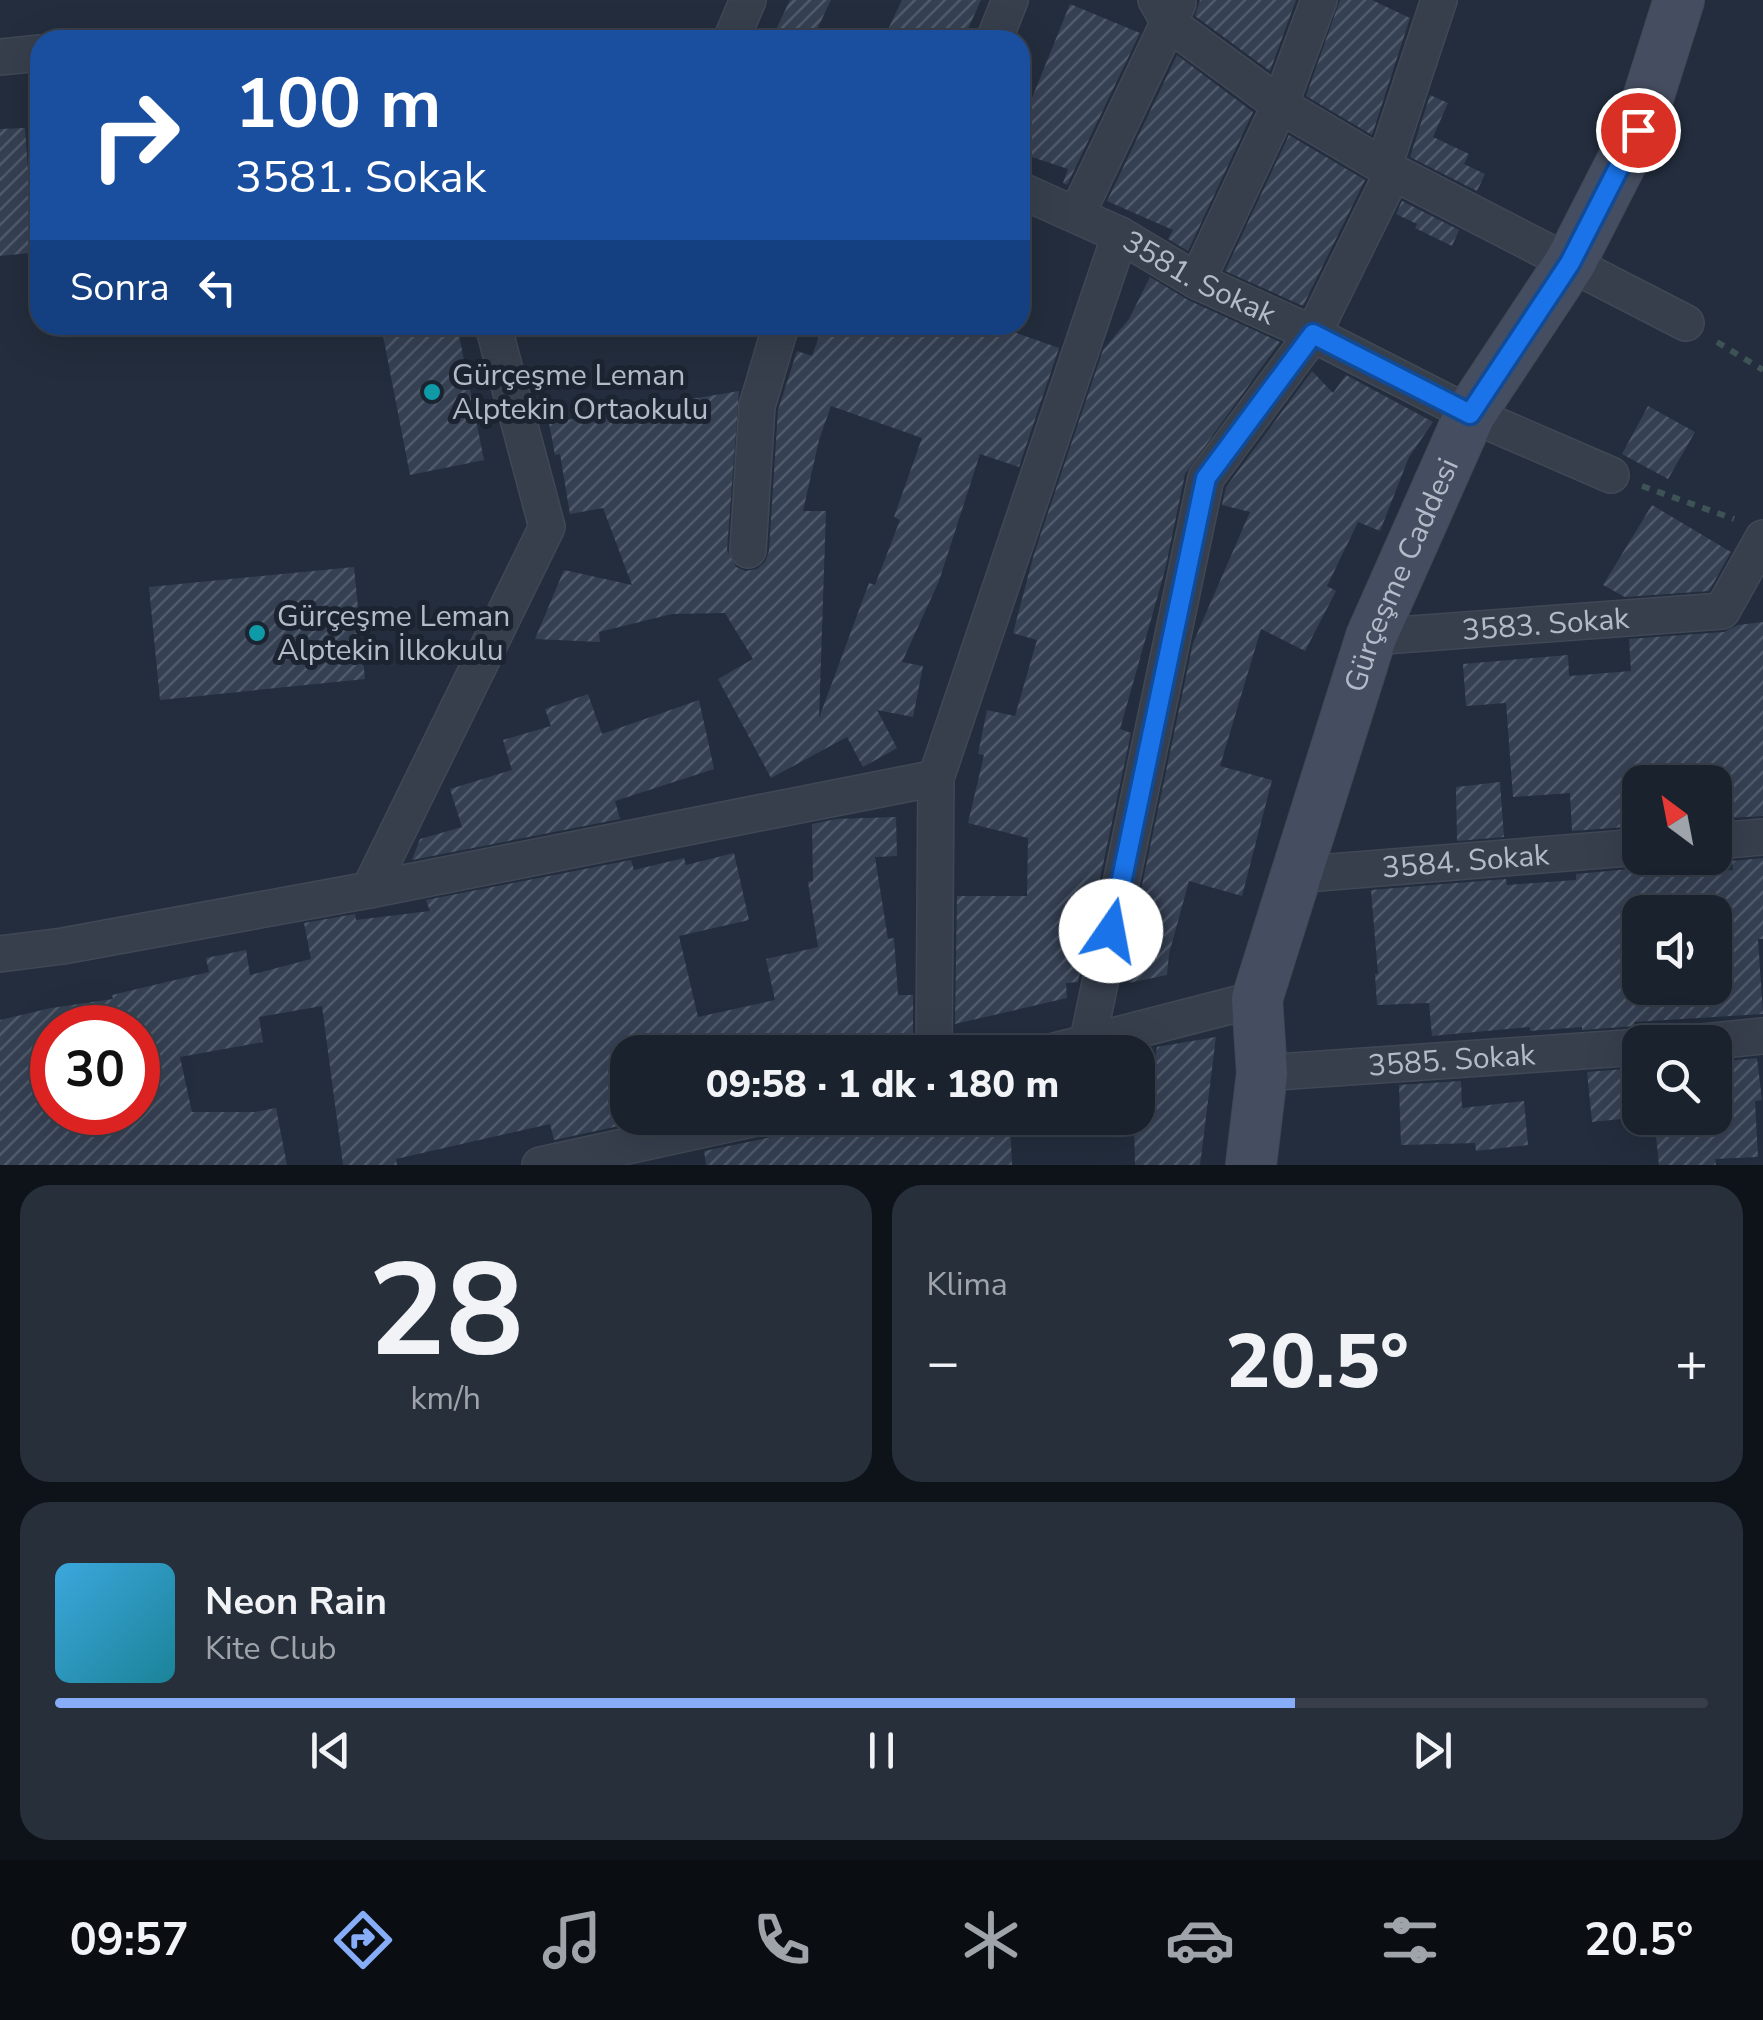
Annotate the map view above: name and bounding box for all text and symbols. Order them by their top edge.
text: 100 m [235,56,441,152]
icon: right [70,70,200,200]
pin [1596,88,1681,173]
icon: arrive [1611,103,1666,158]
text: 3581. Sokak [235,147,486,208]
street label: 3581. Sokak [1115,221,1283,335]
icon: left [190,260,245,315]
text: Sonra [70,262,170,313]
place label: Gürçeşme Leman Alptekin Ortaokulu [452,355,708,430]
marker: Gürçeşme Leman Alptekin Ortaokulu [421,381,443,403]
street label: Gürçeşme Caddesi [1334,451,1468,697]
place label: Gürçeşme Leman Alptekin İlkokulu [277,596,510,671]
street label: 3583. Sokak [1461,597,1632,651]
marker: Gürçeşme Leman Alptekin İlkokulu [246,622,268,644]
north arrow [1622,765,1732,875]
map controls [1622,765,1732,1135]
street label: 3584. Sokak [1380,834,1552,888]
position arrow [1059,879,1163,983]
button: sound [1622,895,1732,1005]
speed limit sign: 30 [30,1005,160,1135]
button: search [1622,1025,1732,1135]
street label: 3585. Sokak [1367,1034,1537,1086]
text: 09:58 · 1 dk · 180 m [706,1059,1059,1110]
text: 28 [368,1223,524,1400]
text: Klima [927,1263,1008,1306]
text: 20.5° [1226,1311,1409,1413]
text: − [927,1325,960,1400]
text: + [1675,1325,1708,1400]
text: km/h [410,1377,481,1420]
text: Neon Rain [205,1576,387,1627]
text: Kite Club [205,1627,336,1670]
icon: previous [303,1723,358,1778]
icon: pause [854,1723,909,1778]
icon: next [1405,1723,1460,1778]
icon: directions [328,1905,398,1975]
icon: music [537,1905,607,1975]
icon: phone [747,1905,817,1975]
icon: climate [956,1905,1026,1975]
icon: car [1165,1905,1235,1975]
icon: filters [1375,1905,1445,1975]
text: 09:57 [70,1910,189,1971]
text: 20.5° [1584,1910,1693,1971]

